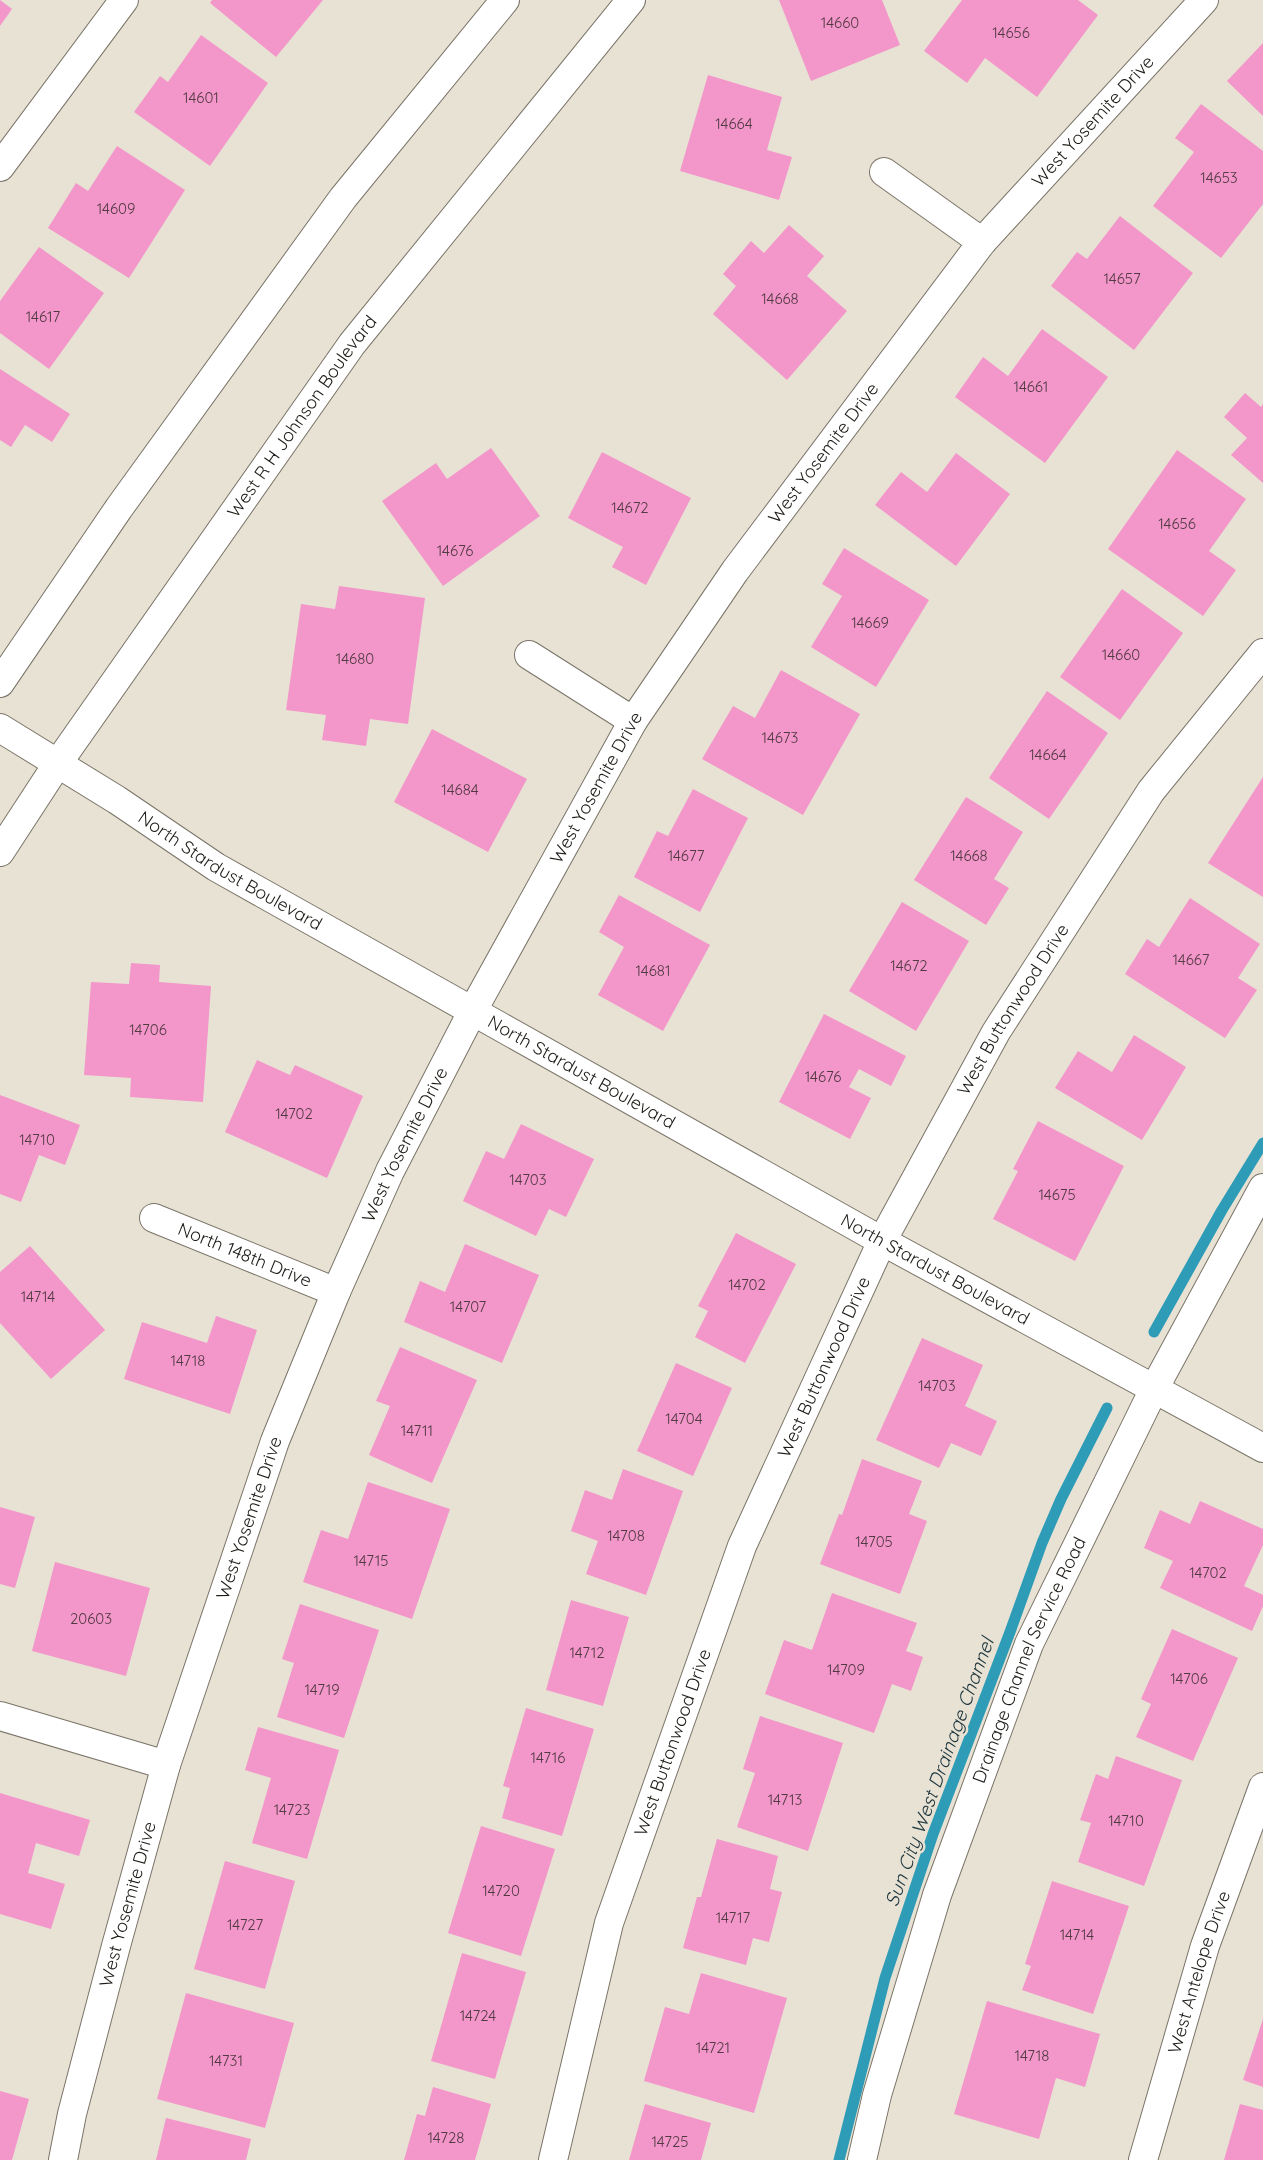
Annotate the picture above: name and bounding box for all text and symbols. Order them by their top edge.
house number: 14660 [821,13,859,32]
house number: 14656 [992,23,1030,42]
street label: West Yosemite Drive [1026,50,1159,191]
house number: 14601 [183,88,219,107]
house number: 14664 [715,114,753,133]
house number: 14653 [1200,168,1238,187]
house number: 14609 [97,199,135,218]
house number: 14657 [1103,269,1141,288]
house number: 14668 [761,289,799,308]
house number: 14617 [26,307,61,326]
street label: West R H Johnson Boulevard [222,311,382,522]
house number: 14661 [1014,377,1048,396]
street label: West Yosemite Drive [763,378,883,528]
house number: 14672 [611,498,649,517]
house number: 14656 [1158,514,1196,533]
house number: 14676 [437,541,473,560]
house number: 14669 [851,613,889,632]
house number: 14660 [1102,645,1140,664]
house number: 14680 [336,649,374,668]
street label: West Yosemite Drive [544,707,647,867]
house number: 14673 [762,728,799,747]
house number: 14664 [1029,745,1067,764]
house number: 14684 [441,780,479,799]
street label: North Stardust Boulevard [134,806,326,935]
house number: 14677 [668,846,705,865]
house number: 14668 [950,846,988,865]
street label: West Buttonwood Drive [952,919,1074,1099]
house number: 14667 [1172,950,1210,969]
house number: 14672 [890,956,928,975]
house number: 14681 [636,961,670,980]
street label: North Stardust Boulevard [484,1010,680,1134]
house number: 14706 [129,1020,167,1039]
street label: West Yosemite Drive [357,1063,453,1226]
house number: 14676 [805,1067,841,1086]
house number: 14702 [275,1104,313,1123]
house number: 14710 [19,1130,55,1149]
house number: 14703 [509,1170,547,1189]
house number: 14675 [1038,1185,1076,1204]
street label: North Stardust Boulevard [837,1208,1034,1330]
street label: North 148th Drive [175,1217,315,1292]
street label: West Buttonwood Drive [772,1273,875,1461]
house number: 14702 [728,1275,766,1294]
house number: 14714 [21,1287,55,1306]
house number: 14707 [450,1297,486,1316]
house number: 14718 [171,1351,205,1370]
house number: 14703 [918,1376,956,1395]
house number: 14704 [665,1409,703,1428]
house number: 14711 [401,1421,433,1440]
street label: West Yosemite Drive [211,1433,287,1602]
house number: 14708 [607,1526,645,1545]
house number: 14705 [855,1532,893,1551]
street label: Drainage Channel Service Road [967,1533,1091,1786]
house number: 14715 [354,1551,388,1570]
house number: 14702 [1189,1563,1227,1582]
house number: 20603 [70,1609,112,1628]
water label: Sun City West Drainage Channel [879,1632,1000,1909]
house number: 14712 [569,1643,605,1662]
street label: West Buttonwood Drive [629,1646,716,1839]
house number: 14709 [827,1660,865,1679]
house number: 14706 [1170,1669,1208,1688]
house number: 14719 [304,1680,340,1699]
house number: 14716 [531,1748,565,1767]
house number: 14713 [768,1790,802,1809]
house number: 14723 [274,1800,310,1819]
house number: 14710 [1108,1811,1144,1830]
street label: West Yosemite Drive [94,1819,161,1989]
house number: 14720 [482,1881,520,1900]
street label: West Antelope Drive [1162,1888,1235,2056]
house number: 14717 [716,1908,751,1927]
house number: 14727 [227,1915,263,1934]
house number: 14714 [1060,1925,1094,1944]
house number: 14724 [460,2006,496,2025]
house number: 14721 [696,2038,730,2057]
house number: 14718 [1015,2046,1049,2065]
house number: 14731 [209,2051,243,2070]
house number: 14728 [428,2128,464,2147]
house number: 14725 [652,2132,688,2151]

